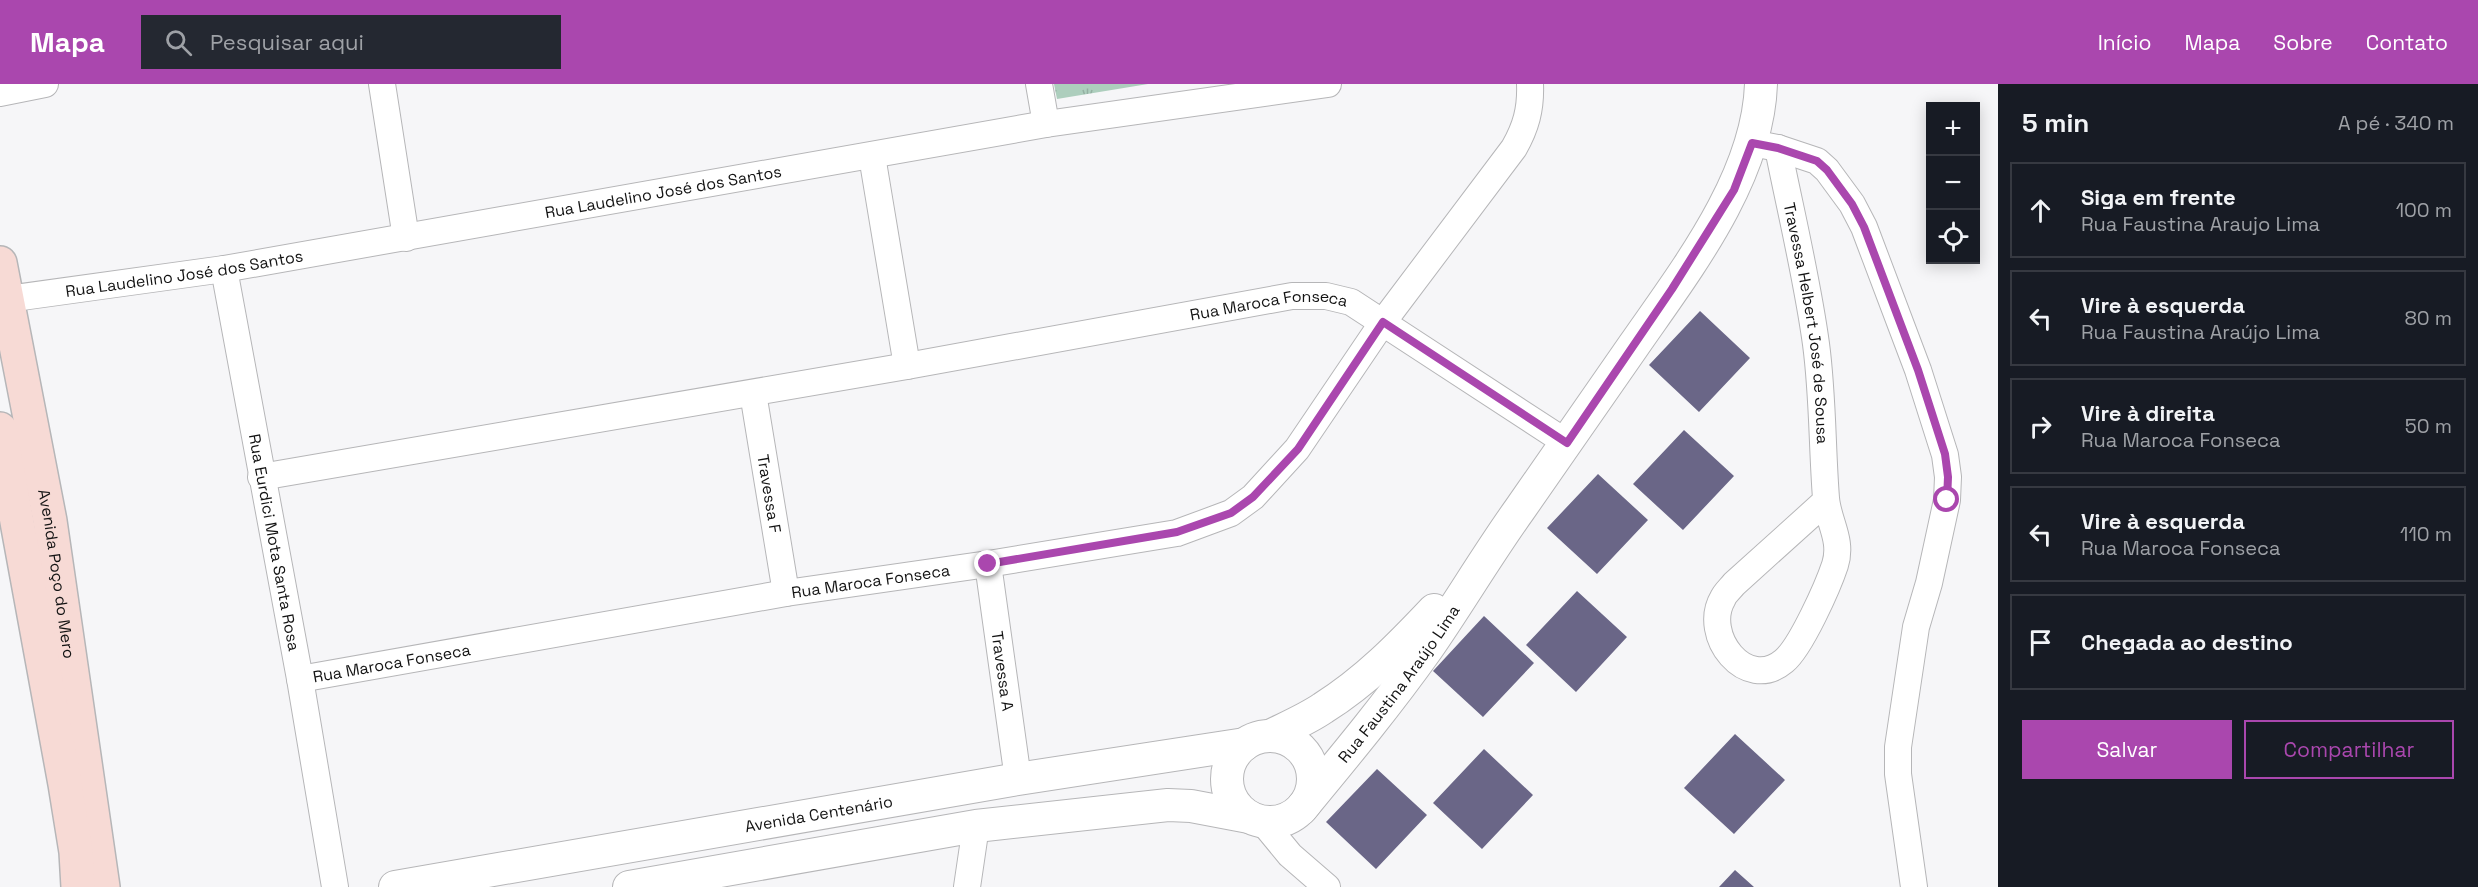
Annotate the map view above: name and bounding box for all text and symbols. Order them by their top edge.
search box [141,15,561,69]
text: Mapa [30,24,105,60]
icon: search [162,26,195,59]
text: Pesquisar aqui [210,28,364,56]
text: Início [2098,29,2151,56]
text: Mapa [2184,29,2240,56]
text: Sobre [2273,29,2333,56]
text: Contato [2366,29,2448,56]
map controls [1926,102,1980,264]
button: + [1926,102,1980,156]
text: 5 min [2022,106,2089,140]
text: A pé · 340 m [2338,110,2454,136]
button: − [1926,156,1980,210]
street label: Rua Laudelino José dos Santos [543,161,783,223]
text: Siga em frente [2081,183,2236,211]
icon: ahead [2024,194,2057,227]
text: 100 m [2396,197,2452,223]
street label: Travessa Helbert José de Sousa [1779,201,1833,444]
button: locate [1926,210,1980,264]
text: Rua Faustina Araujo Lima [2081,211,2320,237]
street label: Rua Laudelino José dos Santos [64,245,305,302]
street label: Rua Maroca Fonseca [1188,286,1350,325]
text: Vire à esquerda [2081,291,2245,319]
icon: left [2024,302,2057,335]
text: 80 m [2404,305,2452,331]
text: Rua Faustina Araújo Lima [2081,319,2320,345]
text: Vire à direita [2081,399,2215,427]
icon: right [2024,410,2057,443]
text: 50 m [2405,413,2452,439]
text: Rua Maroca Fonseca [2081,427,2281,453]
street label: Rua Eurdici Mota Santa Rosa [244,432,305,653]
street label: Travessa F [752,453,786,535]
route start [1933,486,1959,512]
street label: Avenida Poço do Mero [33,487,80,660]
text: Vire à esquerda [2081,507,2245,535]
icon: left [2024,518,2057,551]
text: 110 m [2400,521,2452,547]
text: Rua Maroca Fonseca [2081,535,2281,561]
route end [974,550,1000,576]
street label: Rua Maroca Fonseca [790,560,951,603]
street label: Rua Faustina Araújo Lima [1333,601,1465,767]
icon: arrive [2024,626,2057,659]
text: Chegada ao destino [2081,628,2293,656]
street label: Travessa A [986,630,1018,712]
street label: Rua Maroca Fonseca [311,639,472,688]
button: Salvar [2022,720,2232,779]
button: Compartilhar [2244,720,2454,779]
street label: Avenida Centenário [743,791,894,837]

